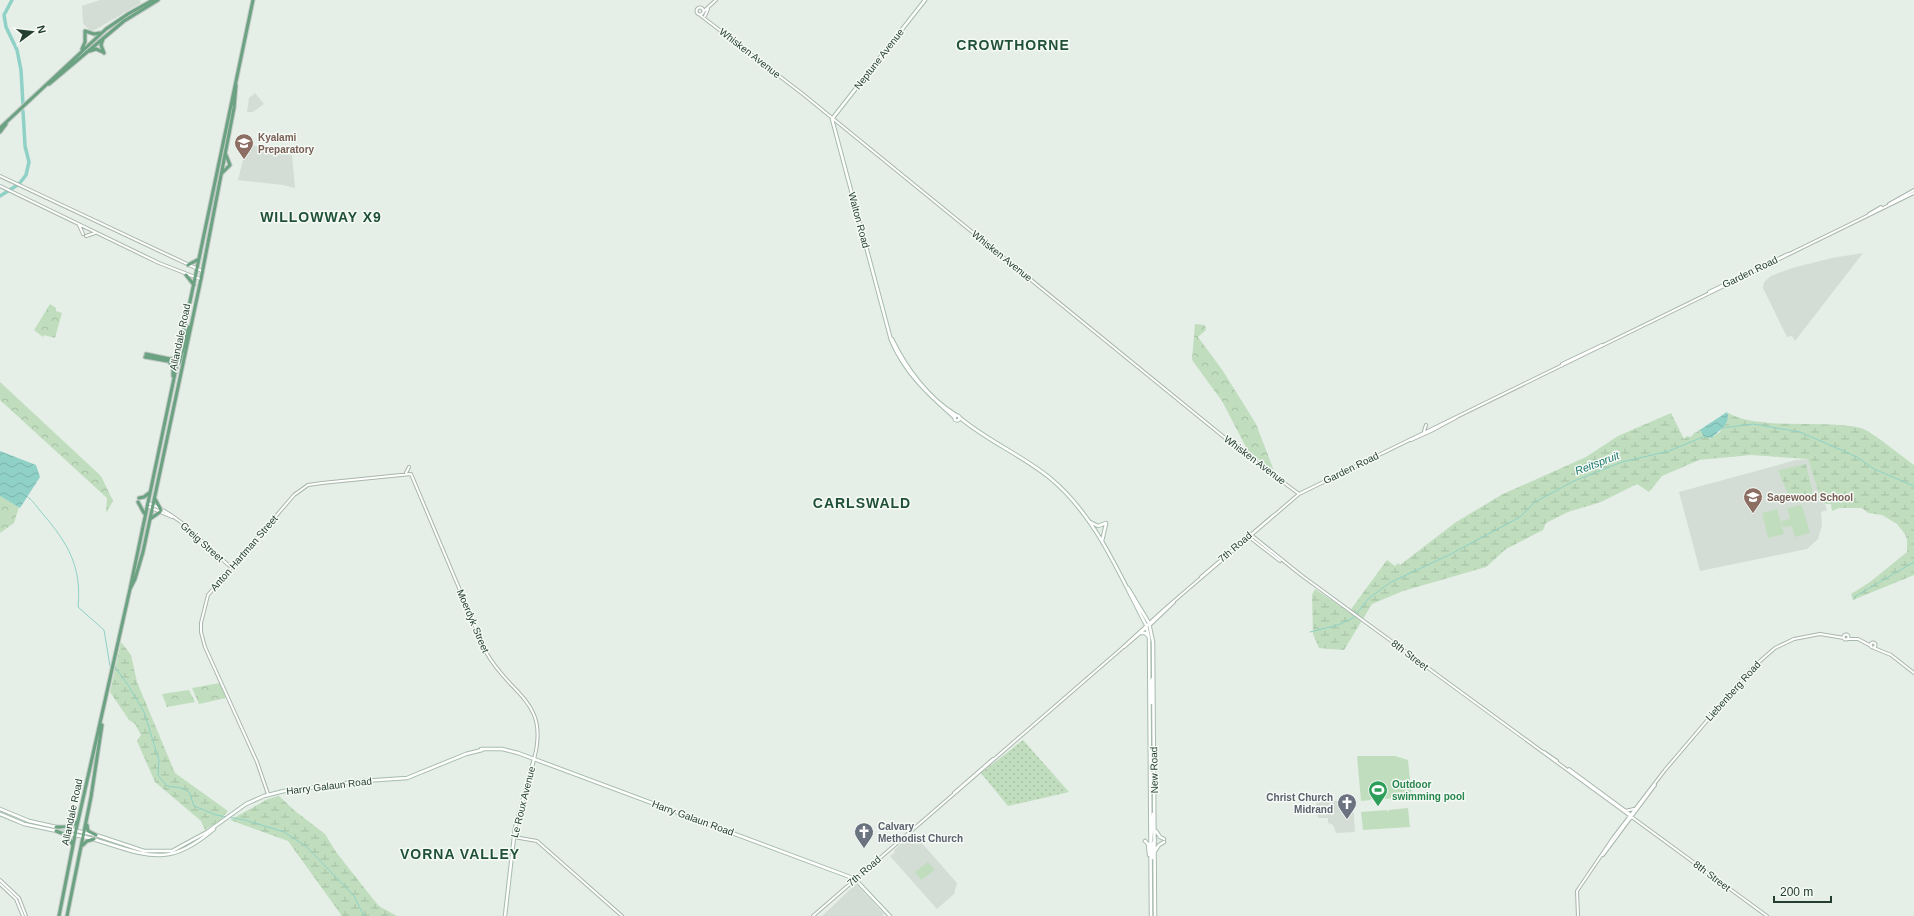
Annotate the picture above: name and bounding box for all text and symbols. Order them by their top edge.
north arrow [12,12,52,52]
text: N [35,24,48,35]
street label: Whisken Avenue [717,26,783,80]
street label: Neptune Avenue [852,26,906,91]
district label: CROWTHORNE [956,37,1070,53]
school or university icon: Kyalami Preparatory [233,132,255,160]
place label: Kyalami Preparatory [258,132,315,155]
street label: Walton Road [846,191,872,249]
district label: WILLOWWAY X9 [260,209,382,225]
street label: Whisken Avenue [970,228,1035,284]
street label: Garden Road [1721,254,1779,290]
street label: Allandale Road [168,303,192,371]
street label: Whisken Avenue [1222,433,1288,487]
water label: Reitspruit [1573,449,1622,477]
street label: Garden Road [1322,450,1380,486]
school or university icon: Sagewood School [1742,486,1764,514]
place label: Sagewood School [1767,492,1853,503]
district label: CARLSWALD [813,495,911,511]
street label: Anton Hartman Street [208,513,280,593]
street label: Greig Street [178,520,226,564]
street label: 7th Road [1216,530,1254,564]
street label: Moerdyk Street [455,588,491,655]
street label: 8th Street [1389,638,1431,673]
street label: Liebenberg Road [1703,659,1763,723]
street label: New Road [1148,747,1160,793]
street label: Le Roux Avenue [509,765,537,839]
street label: Harry Galaun Road [286,775,372,797]
street label: Allandale Road [60,778,84,846]
sports icon: Outdoor swimming pool [1367,779,1389,807]
place label: Outdoor swimming pool [1392,779,1465,802]
place label: Christ Church Midrand [1266,792,1333,815]
church icon: Christ Church Midrand [1336,792,1358,820]
street label: Harry Galaun Road [651,798,735,838]
church icon: Calvary Methodist Church [853,821,875,849]
place label: Calvary Methodist Church [878,821,963,844]
district label: VORNA VALLEY [400,846,520,862]
street label: 7th Road [845,854,883,888]
street label: 8th Street [1691,859,1733,894]
scale bar [1774,878,1831,904]
text: 200 m [1780,885,1813,899]

